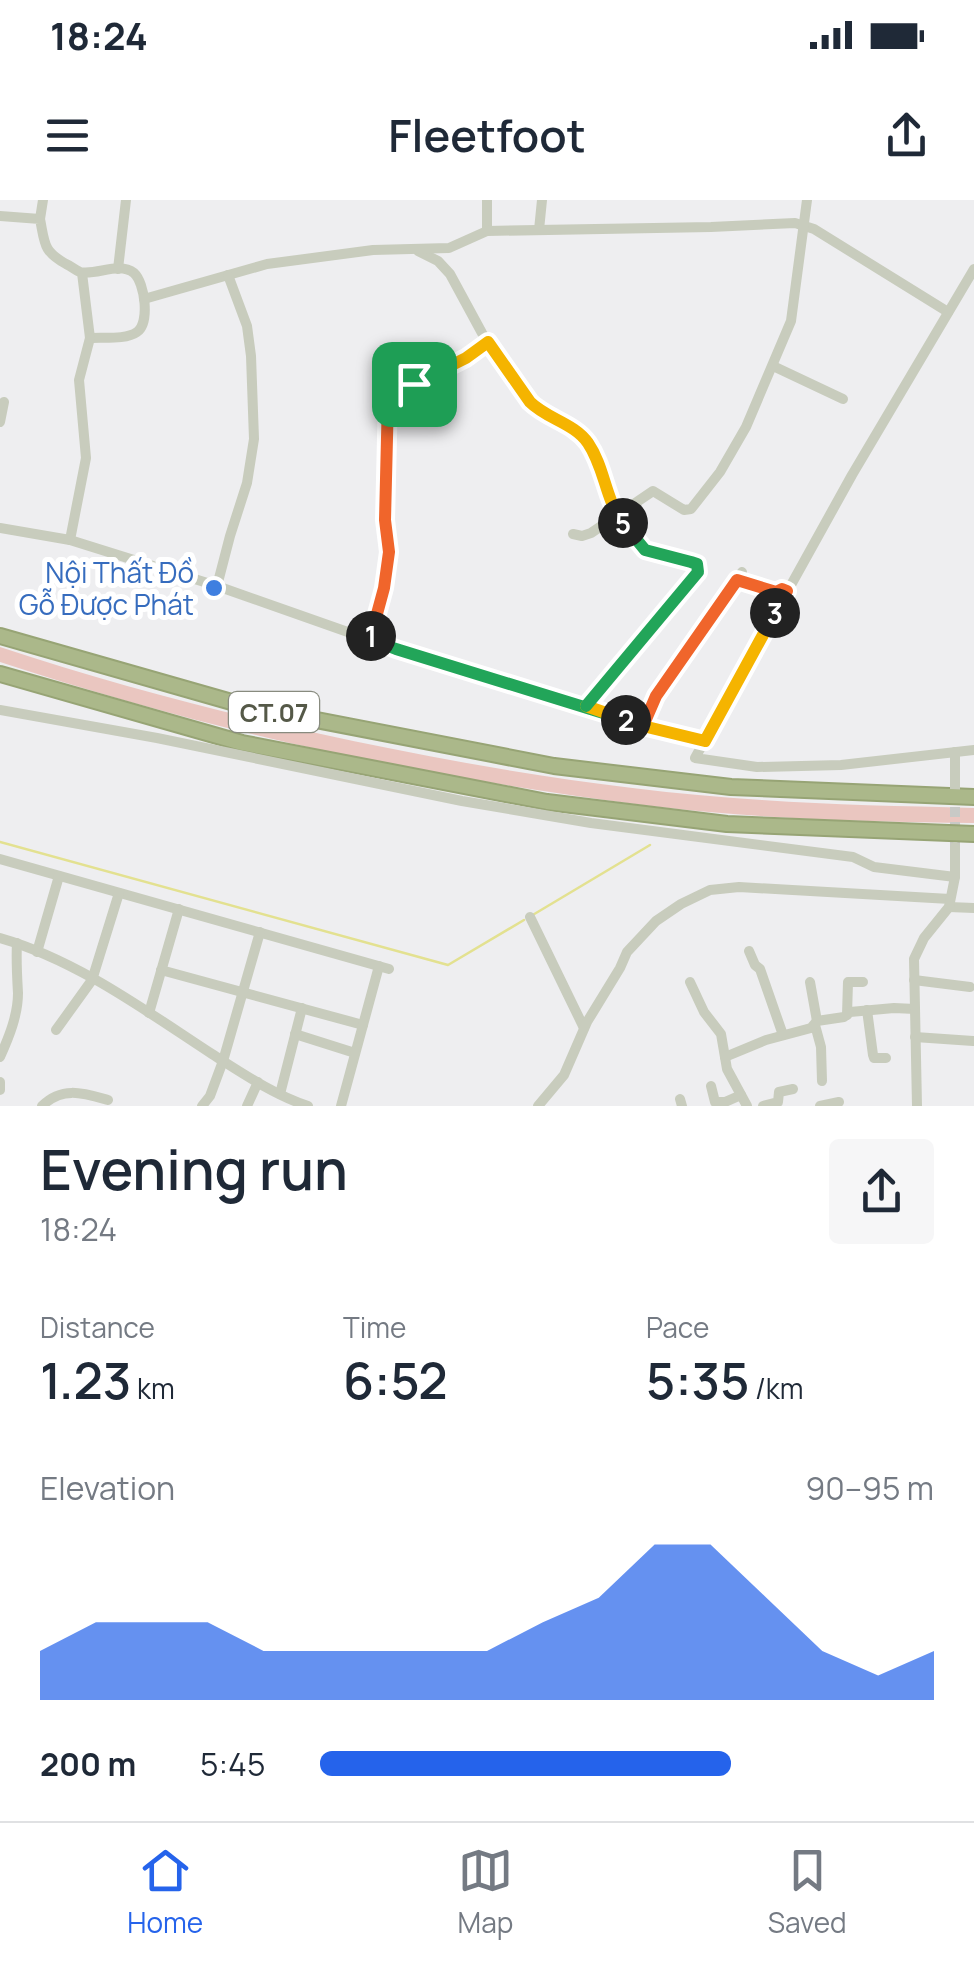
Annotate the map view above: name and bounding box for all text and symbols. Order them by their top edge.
text: 18:24 [50,9,148,61]
text: Fleetfoot [388,104,586,166]
icon: menu [40,108,95,163]
icon: share [879,108,934,163]
pin [372,342,457,427]
icon: arrive [387,357,442,412]
pin: 5 [598,498,648,548]
text: 5 [615,504,631,542]
place label: Nội Thất Đồ Gỗ Được Phát [19,553,194,623]
marker: Nội Thất Đồ Gỗ Được Phát [203,577,225,599]
pin: 3 [750,588,800,638]
text: 3 [767,594,783,632]
pin: 1 [346,611,396,661]
text: 1 [365,617,377,655]
road number: CT.07 [229,692,319,732]
pin: 2 [601,695,651,745]
text: 2 [618,701,634,739]
text: Evening run [40,1131,348,1207]
button: share [829,1139,934,1244]
text: 18:24 [40,1207,117,1251]
text: Distance [40,1308,155,1346]
text: Time [343,1308,406,1346]
text: Pace [646,1308,709,1346]
text: 1.23 [40,1346,131,1414]
text: 6:52 [343,1346,448,1414]
text: 5:35 [646,1346,749,1414]
text: km [131,1369,175,1407]
text: /km [749,1369,803,1407]
text: Elevation [40,1466,175,1510]
text: 90–95 m [805,1466,934,1510]
text: 200 m [40,1742,136,1786]
text: 5:45 [200,1742,265,1786]
tab: Home [127,1843,203,1941]
tab: Map [458,1843,513,1941]
tab: Saved [768,1843,847,1941]

